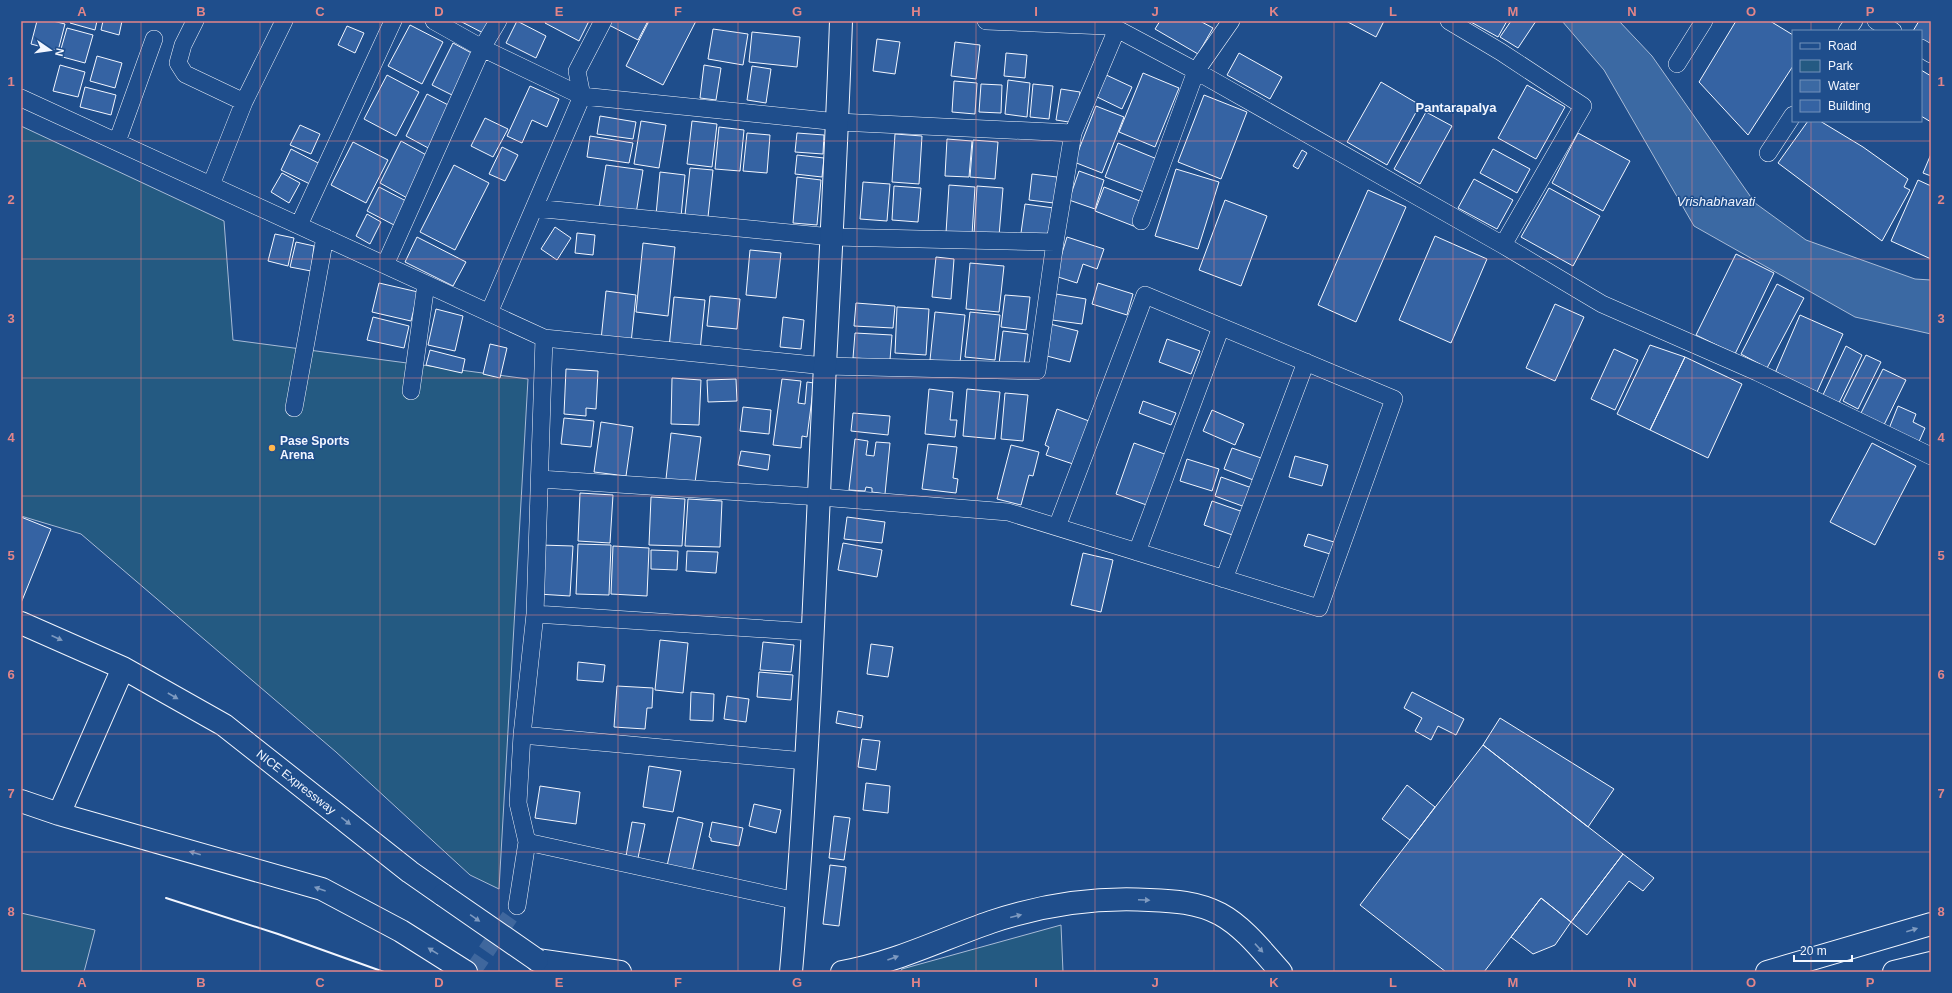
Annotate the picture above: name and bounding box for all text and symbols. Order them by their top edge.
text: A [77,4,87,19]
text: B [196,4,206,19]
text: C [315,4,325,19]
text: D [434,4,444,19]
text: E [555,4,564,19]
text: F [674,4,682,19]
text: G [792,4,802,19]
text: H [911,4,921,19]
text: I [1034,4,1038,19]
text: J [1151,4,1159,19]
text: K [1269,4,1279,19]
text: L [1389,4,1397,19]
text: M [1508,4,1518,19]
text: N [1627,4,1637,19]
text: O [1746,4,1756,19]
text: P [1866,4,1875,19]
north arrow [30,30,70,70]
legend [1792,30,1922,122]
text: Road [1828,39,1857,53]
text: N [53,47,66,58]
text: Park [1828,59,1854,73]
text: 1 [7,74,15,89]
text: 1 [1937,74,1945,89]
text: Water [1828,79,1860,93]
text: Building [1828,99,1871,113]
district label: Pantarapalya [1416,100,1497,115]
text: 2 [7,192,15,207]
text: 2 [1937,192,1945,207]
water label: Vrishabhavati [1677,194,1756,209]
text: 3 [7,311,15,326]
text: 3 [1937,311,1945,326]
text: 4 [7,430,15,445]
text: 4 [1937,430,1945,445]
place label: Pase Sports Arena [280,434,350,462]
marker: Pase Sports Arena [267,443,277,453]
text: 5 [7,548,15,563]
text: 5 [1937,548,1945,563]
one-way arrow [51,636,63,642]
text: 6 [7,667,15,682]
text: 6 [1937,667,1945,682]
one-way arrow [167,693,179,699]
street label: NICE Expressway [254,747,338,817]
text: 7 [7,786,15,801]
text: 7 [1937,786,1945,801]
one-way arrow [340,817,351,826]
one-way arrow [188,850,200,856]
one-way arrow [313,885,325,891]
one-way arrow [1138,896,1150,903]
text: 8 [7,904,15,919]
text: 8 [1937,904,1945,919]
one-way arrow [1010,913,1022,919]
one-way arrow [470,914,481,922]
one-way arrow [1906,927,1918,933]
scale bar [1794,937,1852,963]
one-way arrow [1254,943,1264,953]
text: 20 m [1800,944,1827,958]
one-way arrow [427,948,439,955]
one-way arrow [887,955,899,961]
text: A [77,975,87,990]
text: B [196,975,206,990]
text: C [315,975,325,990]
text: D [434,975,444,990]
text: E [555,975,564,990]
text: F [674,975,682,990]
text: G [792,975,802,990]
text: H [911,975,921,990]
text: I [1034,975,1038,990]
text: J [1151,975,1159,990]
text: K [1269,975,1279,990]
text: L [1389,975,1397,990]
text: M [1508,975,1518,990]
text: N [1627,975,1637,990]
text: O [1746,975,1756,990]
text: P [1866,975,1875,990]

